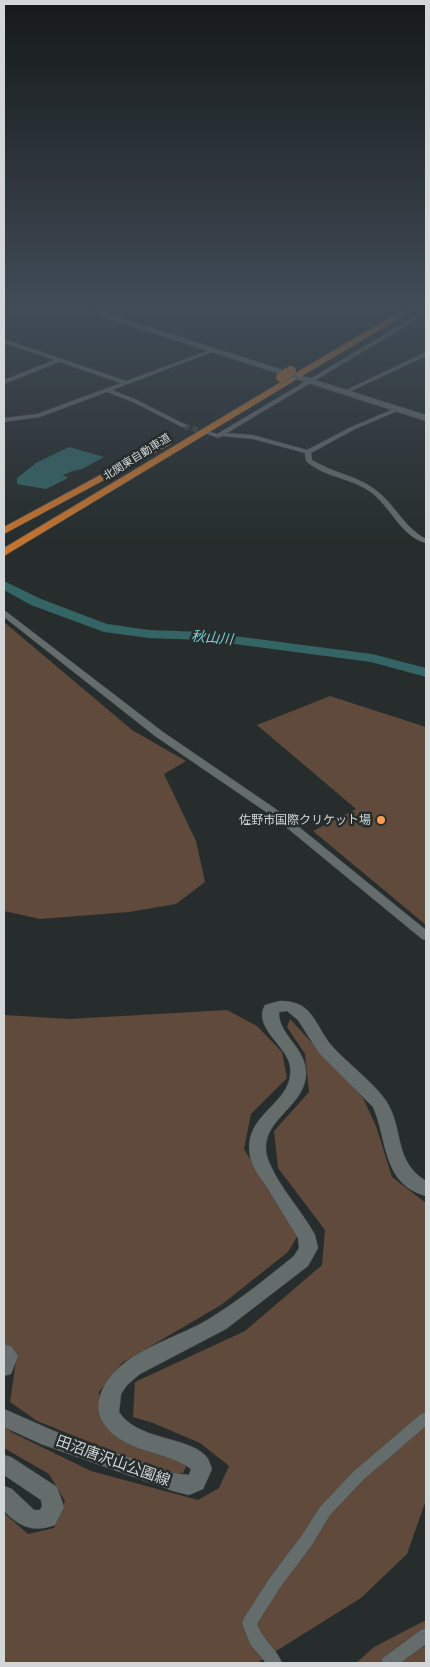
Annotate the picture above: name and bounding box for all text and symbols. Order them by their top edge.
street label: 北関東自動車道 [101,431,173,483]
water label: 秋山川 [190,628,234,648]
place label: 佐野市国際クリケット場 [239,813,371,827]
marker: 佐野市国際クリケット場 [375,814,387,826]
street label: 田沼唐沢山公園線 [54,1432,172,1490]

